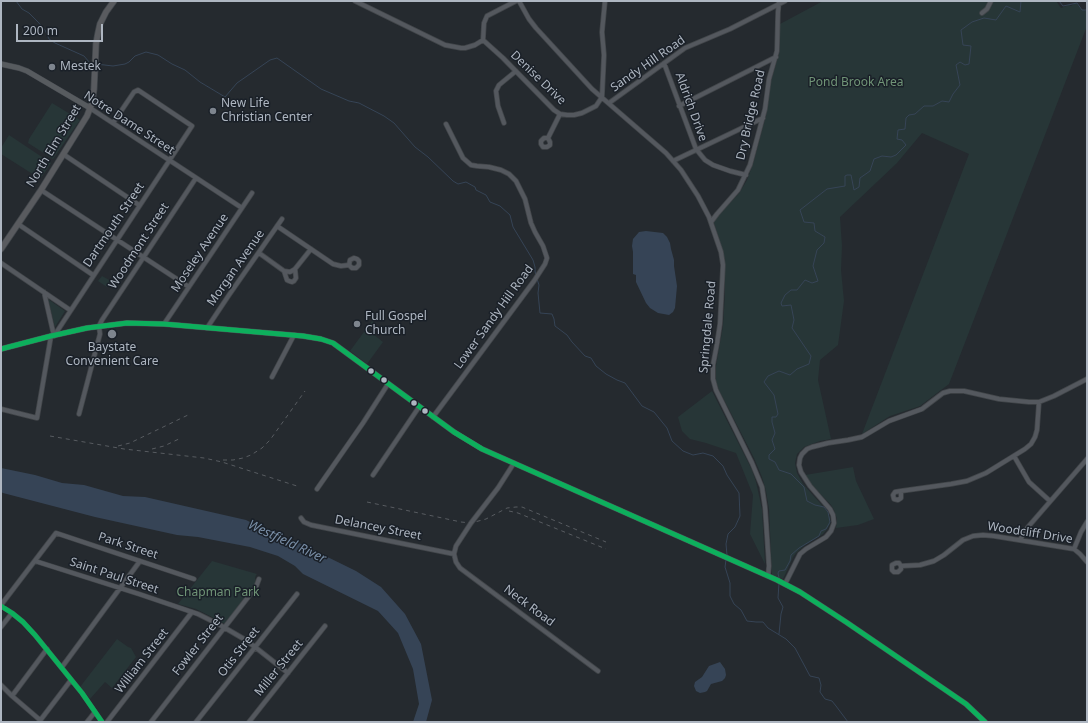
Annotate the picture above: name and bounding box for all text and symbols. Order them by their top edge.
scale bar [18,16,105,42]
text: 200 m [23,22,58,39]
street label: Sandy Hill Road [608,33,688,95]
street label: Denise Drive [507,48,569,108]
place label: Mestek [60,60,101,74]
marker: Mestek [47,62,57,72]
street label: Dry Bridge Road [734,68,768,162]
street label: Aldrich Drive [672,71,710,143]
park label: Pond Brook Area [809,76,903,90]
street label: Notre Dame Street [81,88,177,158]
place label: New Life Christian Center [221,97,312,125]
street label: North Elm Street [24,102,84,190]
marker: New Life Christian Center [208,106,218,116]
street label: Dartmouth Street [80,180,148,270]
street label: Woodmont Street [106,200,172,292]
street label: Moseley Avenue [168,211,232,295]
street label: Morgan Avenue [204,227,268,309]
street label: Lower Sandy Hill Road [451,262,537,372]
street label: Springdale Road [697,280,719,374]
place label: Full Gospel Church [365,310,427,338]
marker: Full Gospel Church [352,319,362,329]
marker: Baystate Convenient Care [106,328,118,340]
place label: Baystate Convenient Care [65,341,159,369]
unlabelled marker [366,366,376,376]
unlabelled marker [379,375,389,385]
unlabelled marker [409,398,419,408]
unlabelled marker [420,406,430,416]
street label: Delancey Street [334,513,422,543]
water label: Westfield River [246,517,328,567]
street label: Woodcliff Drive [986,519,1074,547]
street label: Park Street [96,530,160,562]
street label: Saint Paul Street [68,555,160,597]
street label: Neck Road [501,582,557,630]
park label: Chapman Park [177,586,259,600]
street label: Fowler Street [170,611,226,679]
street label: Otis Street [215,624,263,680]
street label: William Street [112,626,172,696]
street label: Miller Street [252,637,306,699]

